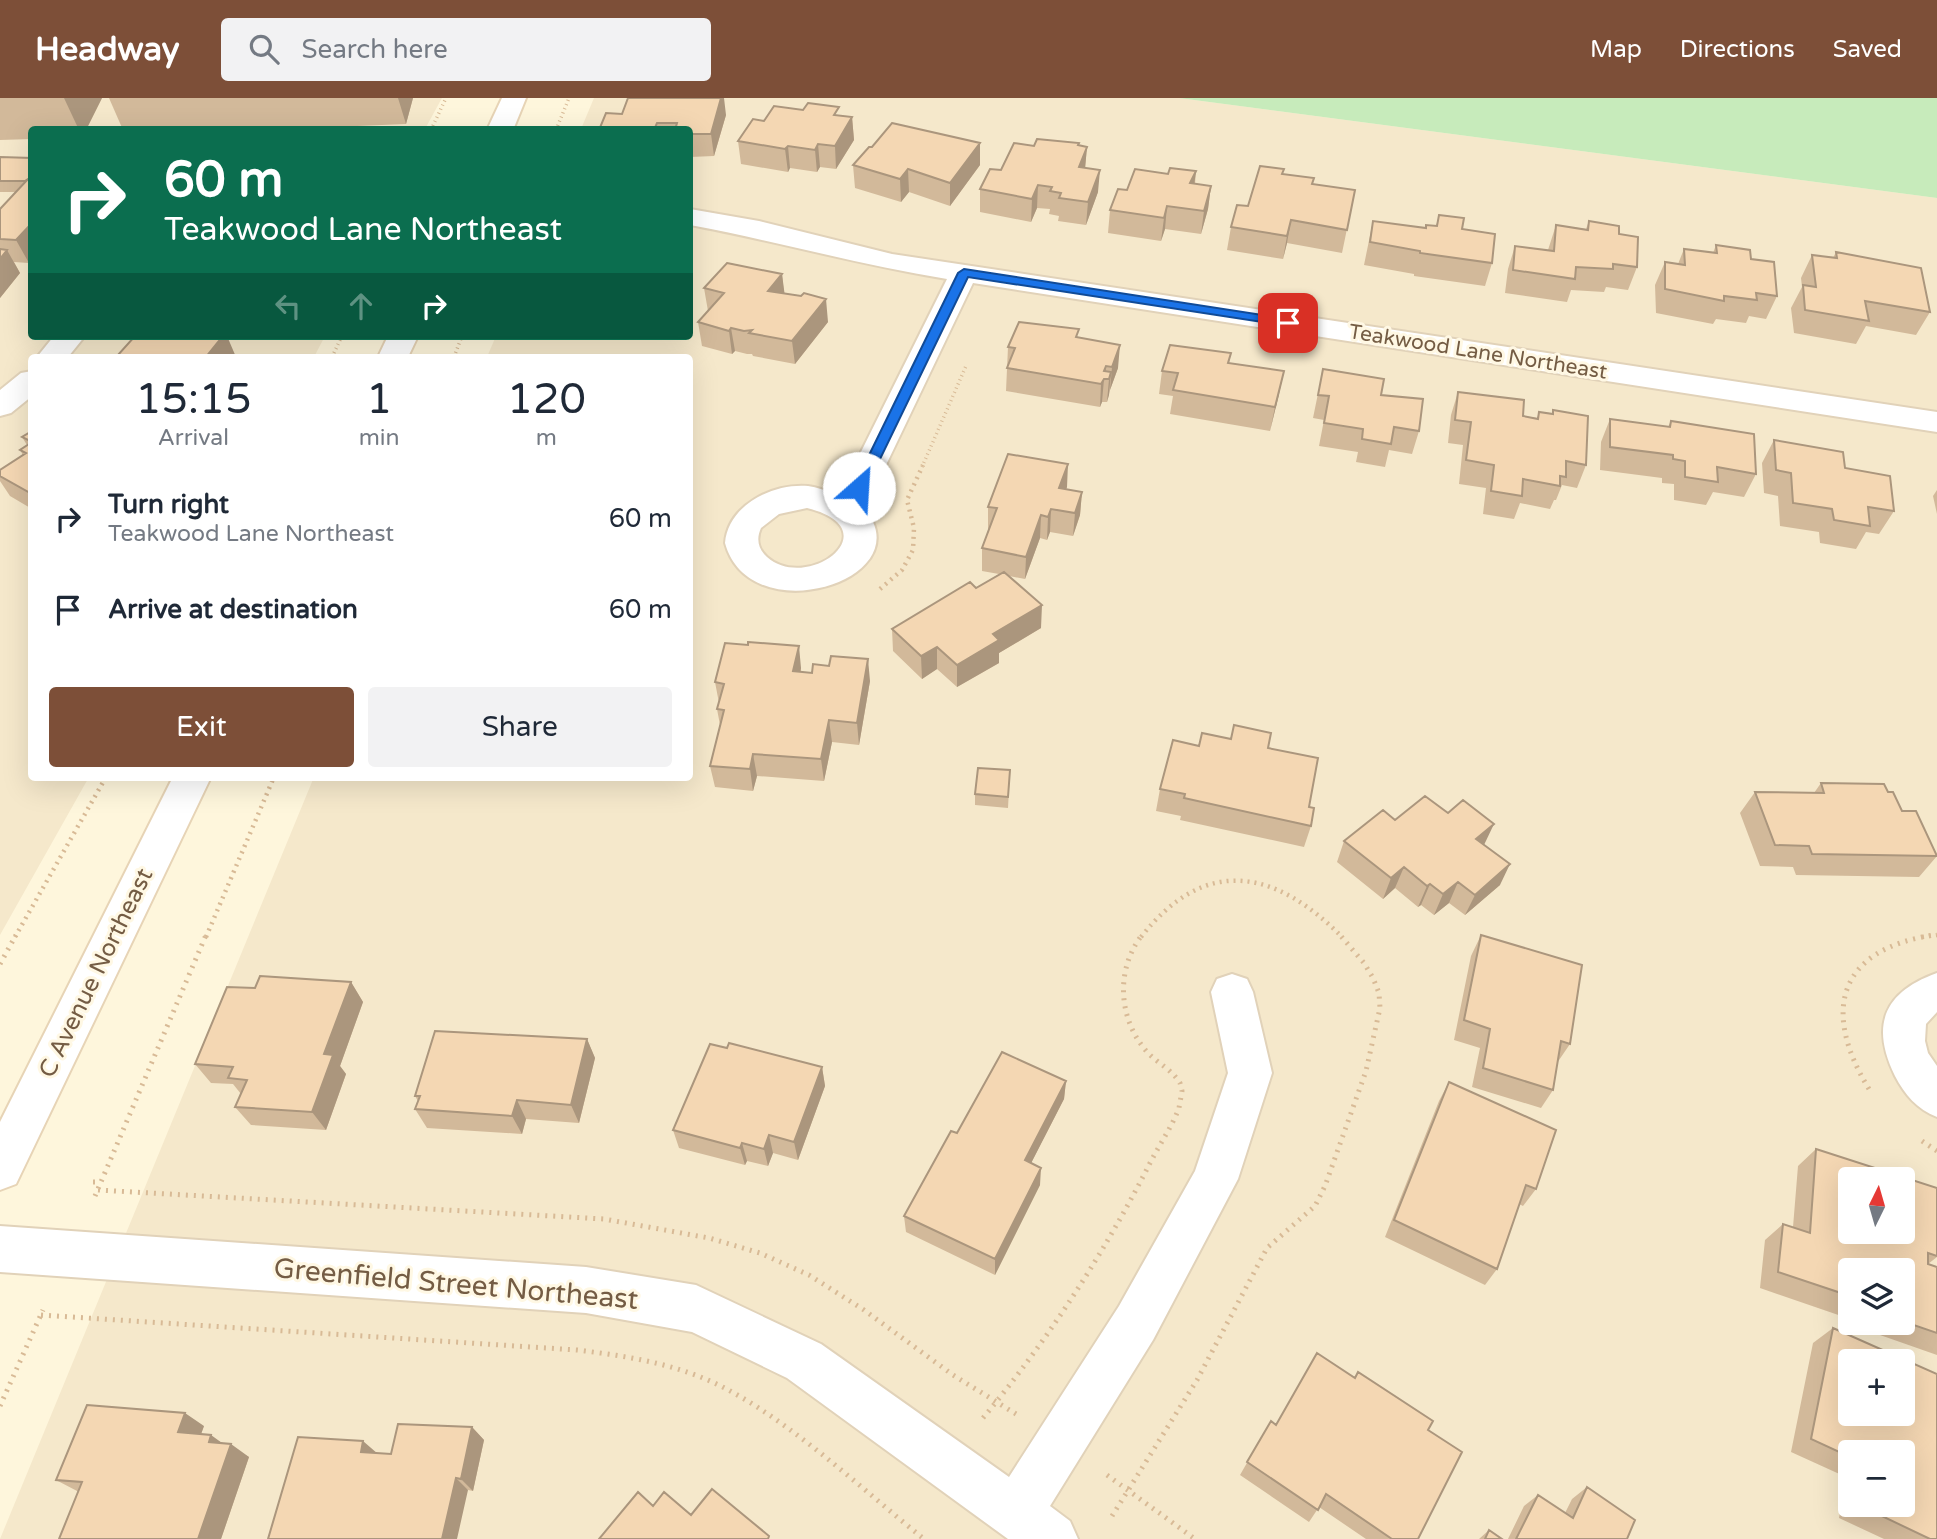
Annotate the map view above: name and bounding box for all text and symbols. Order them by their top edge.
search box [221,18,711,81]
text: Headway [35,30,179,69]
icon: search [245,30,283,68]
text: Search here [301,34,448,65]
text: Map [1590,35,1642,64]
text: Directions [1680,35,1795,64]
text: Saved [1833,35,1902,64]
text: 60 m [164,151,283,210]
icon: right [49,154,140,245]
text: Teakwood Lane Northeast [164,211,562,249]
icon: left [269,287,307,325]
icon: ahead [342,287,380,325]
icon: right [415,287,453,325]
pin [1258,293,1318,353]
icon: arrive [1269,304,1307,342]
street label: Teakwood Lane Northeast [1347,319,1609,385]
text: 15:15 [135,374,252,425]
text: 1 [366,374,392,425]
text: 120 [507,374,586,425]
text: Arrival [158,424,229,452]
text: min [359,424,400,452]
text: m [536,424,557,452]
position arrow [822,451,896,525]
text: Turn right [108,489,229,520]
icon: right [49,500,87,538]
text: 60 m [609,503,672,534]
text: Teakwood Lane Northeast [108,520,394,548]
icon: arrive [49,591,87,629]
text: Arrive at destination [108,594,358,625]
text: 60 m [609,594,672,625]
button: Exit [49,687,354,767]
button: Share [368,687,672,767]
street label: C Avenue Northeast [33,864,159,1082]
north arrow [1838,1167,1914,1244]
map controls [1838,1167,1915,1517]
street label: Greenfield Street Northeast [272,1251,640,1317]
button: layers [1838,1258,1915,1335]
button: + [1838,1349,1915,1426]
button: − [1838,1440,1915,1517]

